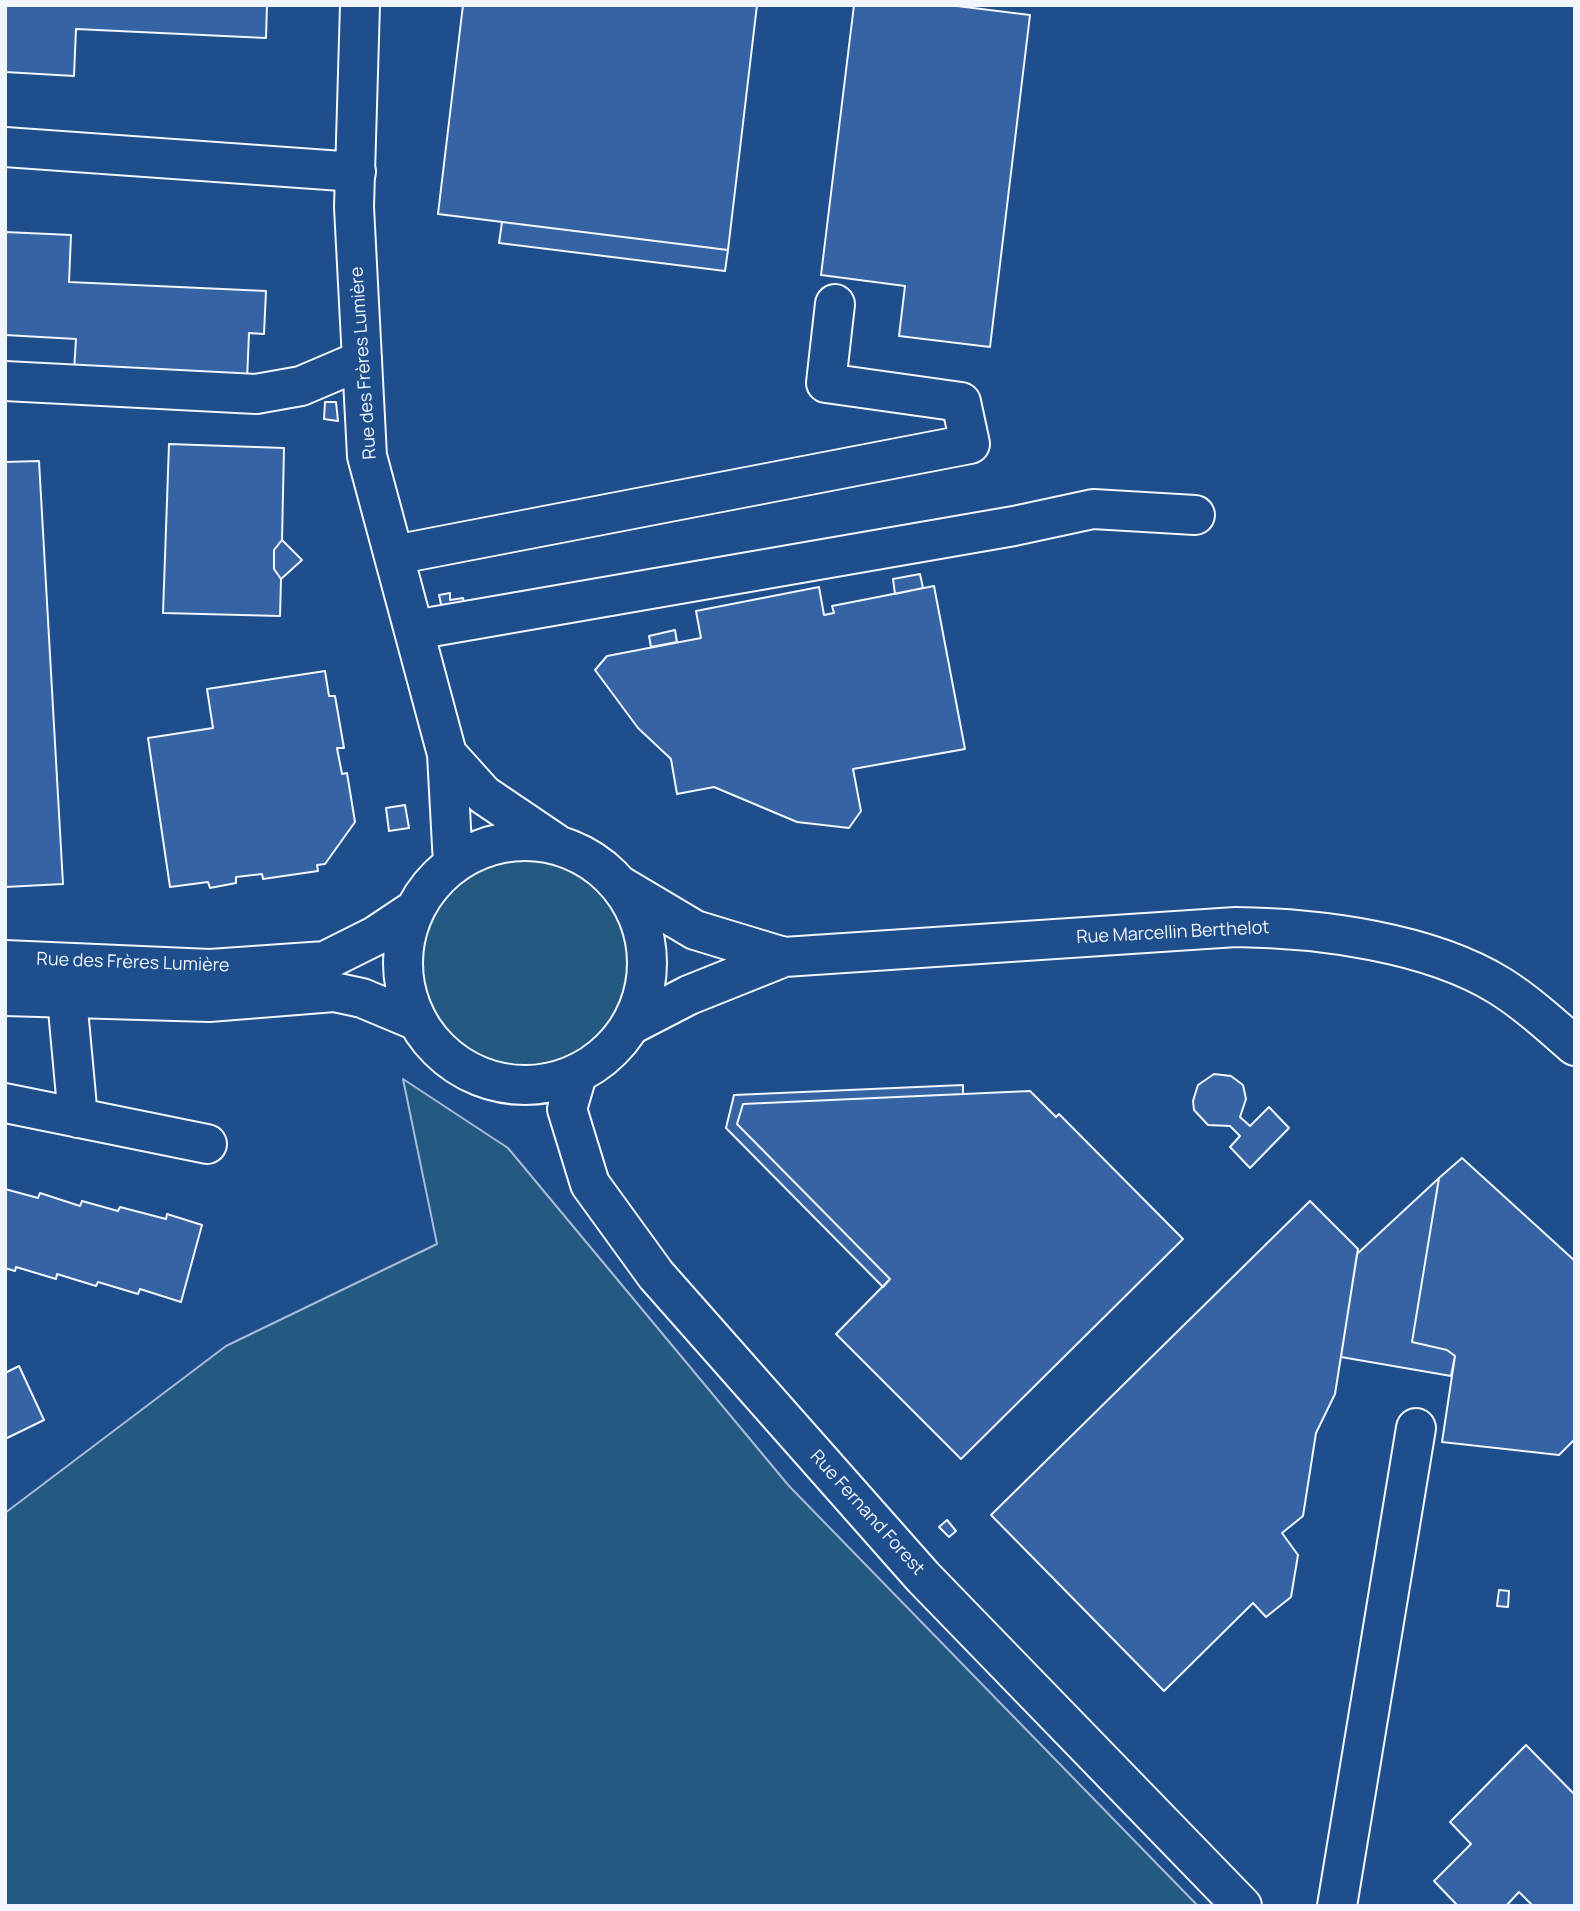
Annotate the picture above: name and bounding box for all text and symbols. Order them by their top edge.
street label: Rue des Frères Lumière [346,266,382,460]
street label: Rue Marcellin Berthelot [1076,917,1270,949]
street label: Rue des Frères Lumière [36,949,230,977]
street label: Rue Fernand Forest [805,1446,929,1580]

